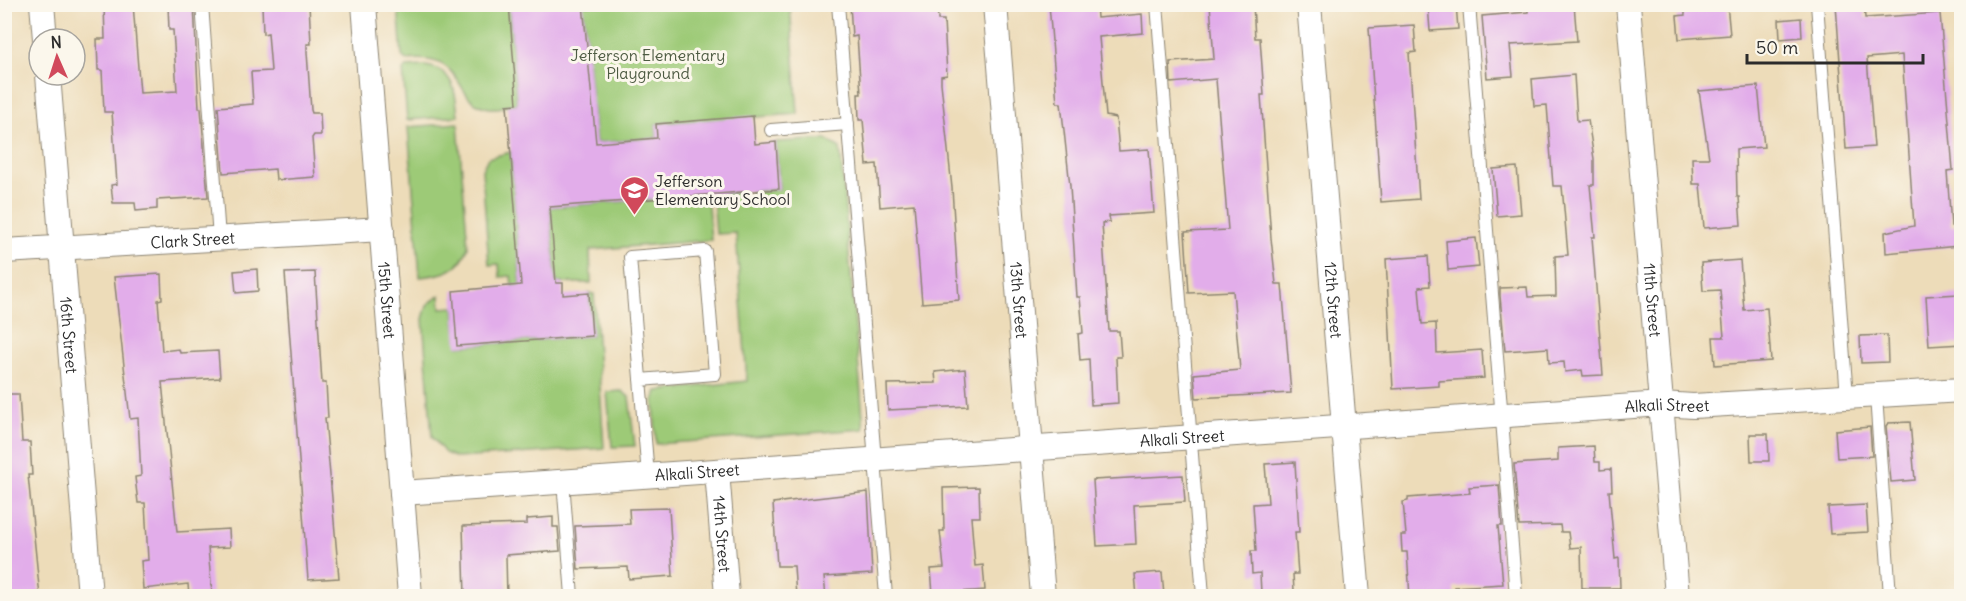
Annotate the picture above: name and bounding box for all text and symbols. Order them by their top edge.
north arrow [27,27,87,87]
scale bar [1747,27,1922,65]
text: N [50,32,62,52]
text: 50 m [1756,36,1798,59]
park label: Jefferson Elementary Playground [571,45,725,83]
place label: Jefferson Elementary School [655,171,790,209]
school or university icon: Jefferson Elementary School [618,174,650,216]
street label: Clark Street [150,228,236,252]
street label: 15th Street [374,261,400,340]
street label: 13th Street [1006,261,1032,340]
street label: 12th Street [1320,261,1347,339]
street label: 11th Street [1639,262,1666,338]
street label: 16th Street [56,296,82,375]
street label: Alkali Street [1624,394,1710,417]
street label: Alkali Street [1139,425,1226,451]
street label: Alkali Street [654,459,741,485]
street label: 14th Street [709,495,735,573]

